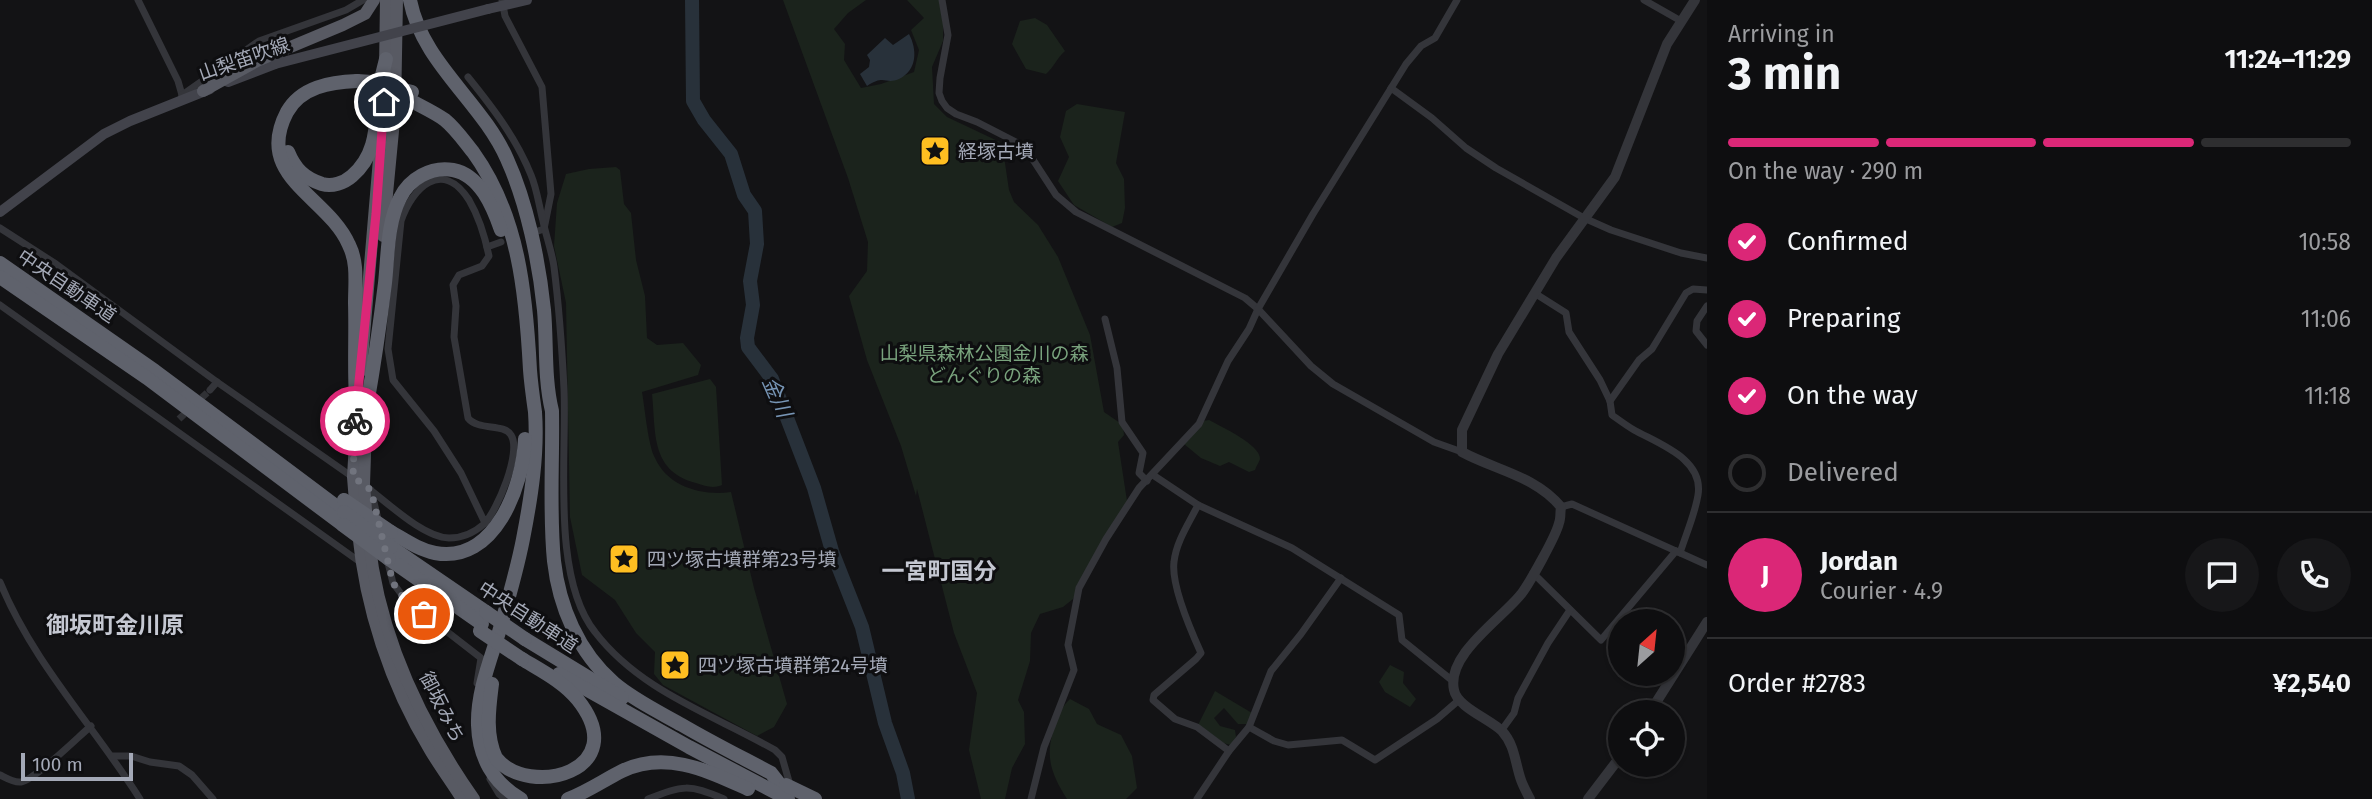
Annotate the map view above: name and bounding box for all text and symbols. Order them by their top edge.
text: Arriving in [1728,20,1835,48]
street label: 山梨笛吹線 [195,33,293,85]
text: 11:24–11:29 [2224,44,2351,75]
text: 3 min [1728,46,1841,101]
pin [354,72,414,132]
icon: home [365,83,403,121]
place icon: 経塚古墳 [918,134,952,168]
place label: 経塚古墳 [958,140,1034,163]
text: On the way · 290 m [1728,157,1923,185]
icon: check [1728,223,1766,261]
text: Confirmed [1787,226,1908,257]
text: 10:58 [2298,228,2351,256]
street label: 中央自動車道 [13,245,121,327]
icon: check [1728,300,1766,338]
text: Preparing [1787,303,1900,334]
text: 11:06 [2301,305,2351,333]
park label: 山梨県森林公園金川の森 どんぐりの森 [879,342,1089,387]
water label: 金川 [757,373,798,423]
icon: check [1728,377,1766,415]
text: On the way [1787,380,1918,411]
text: 11:18 [2304,382,2351,410]
courier [320,386,390,456]
icon: bike [336,402,374,440]
text: Delivered [1787,457,1899,488]
button: chat [2185,538,2259,612]
button: phone [2277,538,2351,612]
place icon: 四ツ塚古墳群第23号墳 [607,542,641,576]
text: Jordan [1820,546,1898,577]
place label: 四ツ塚古墳群第23号墳 [647,548,837,571]
district label: 一宮町国分 [882,557,997,585]
text: J [1761,560,1769,591]
street label: 中央自動車道 [474,576,582,658]
text: Courier · 4.9 [1820,577,1943,605]
pin [394,584,454,644]
icon: bag [405,595,443,633]
north arrow [1608,609,1685,686]
map controls [1608,609,1685,777]
district label: 御坂町金川原 [46,611,184,639]
place icon: 四ツ塚古墳群第24号墳 [658,648,692,682]
place label: 四ツ塚古墳群第24号墳 [698,654,888,677]
street label: 御坂みち [414,668,470,746]
text: Order #2783 [1728,668,1866,699]
text: ¥2,540 [2273,668,2351,699]
button: locate [1608,700,1685,777]
scale bar [21,750,133,782]
text: 100 m [32,753,83,776]

